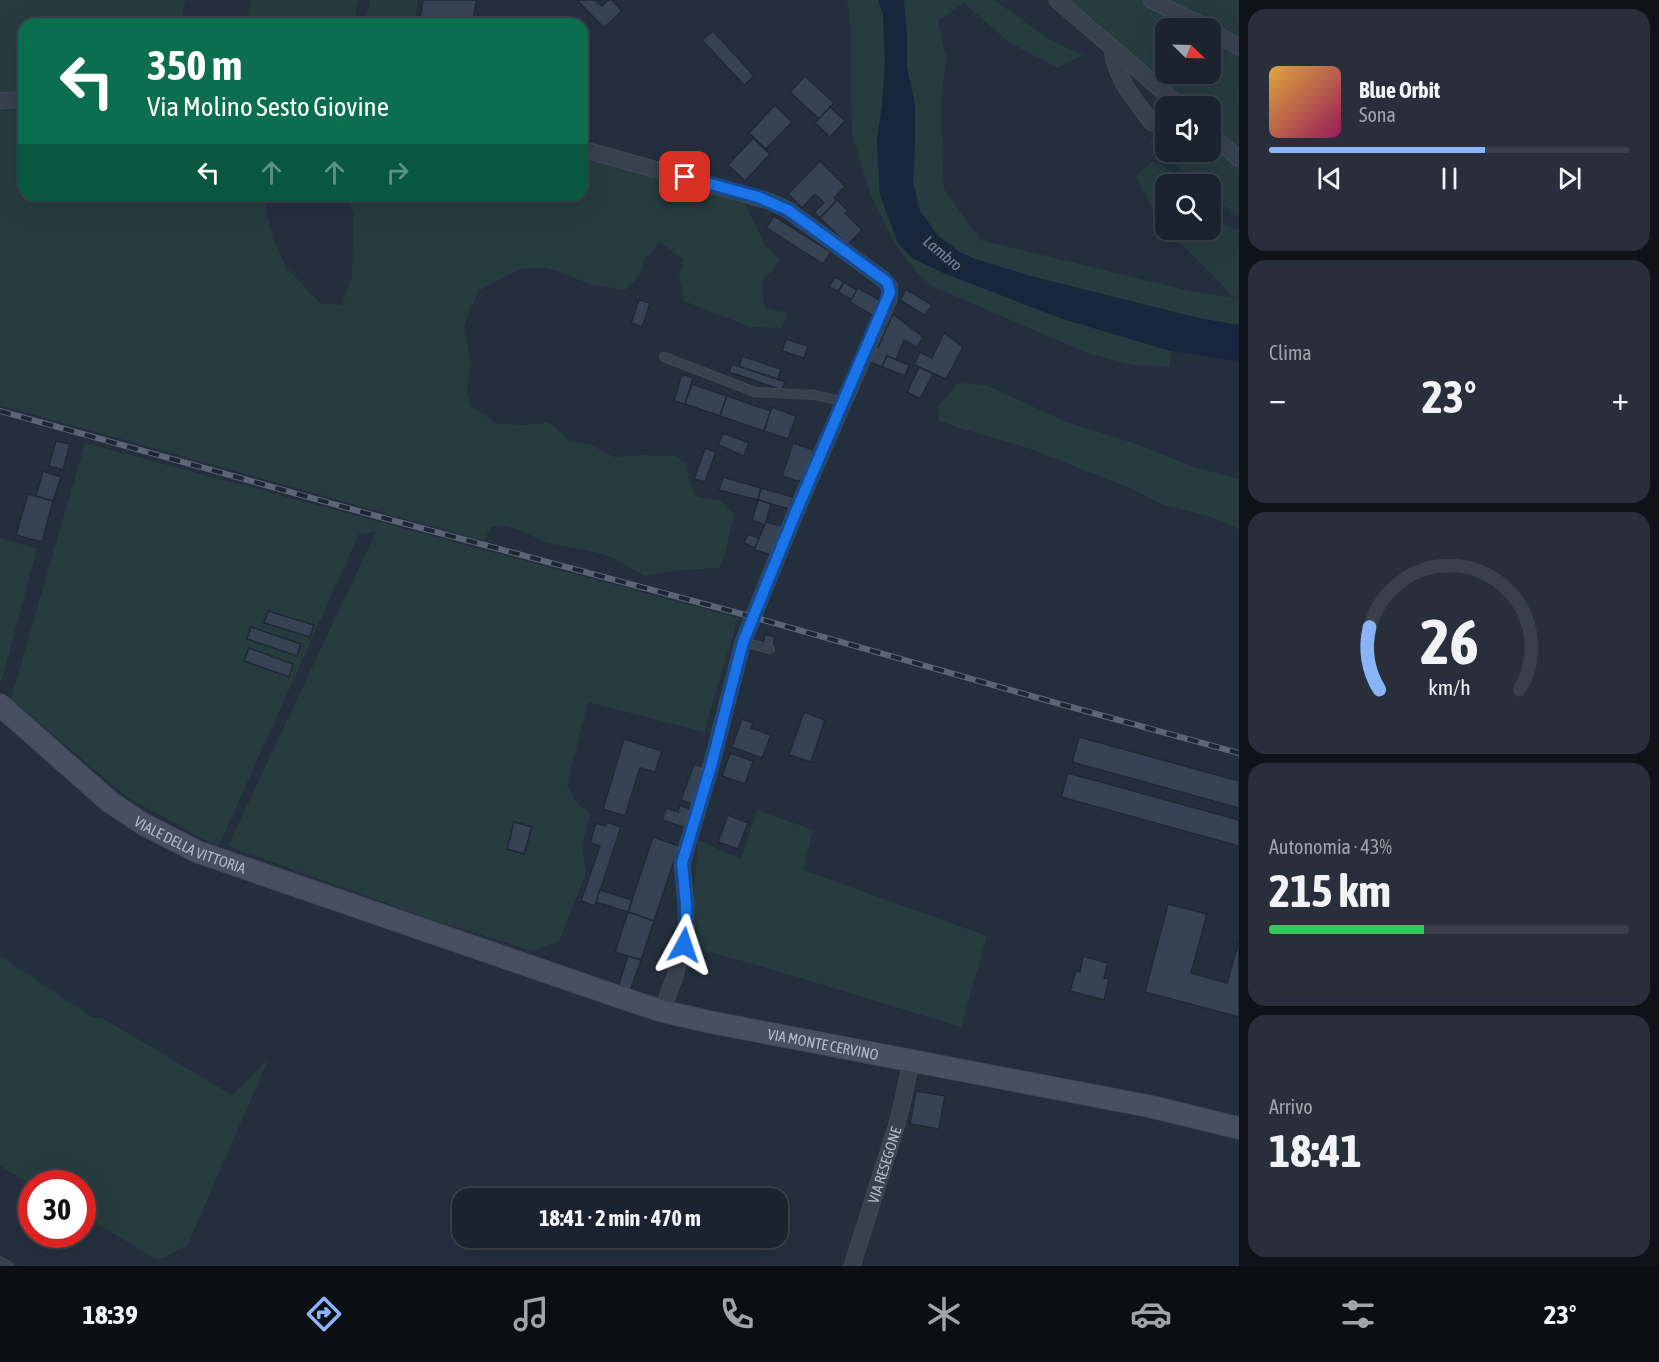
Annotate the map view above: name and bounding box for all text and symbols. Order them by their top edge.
north arrow [1155,18,1221,84]
map controls [1155,18,1221,240]
text: 350 m [147,41,242,89]
icon: left [48,42,126,120]
text: Blue Orbit [1359,77,1440,103]
text: Via Molino Sesto Giovine [147,91,389,122]
button: sound [1155,96,1221,162]
text: Sona [1359,103,1396,126]
pin [659,151,710,202]
icon: left [192,156,225,189]
icon: ahead [255,156,288,189]
icon: ahead [318,156,351,189]
icon: right [381,156,414,189]
icon: arrive [668,160,701,193]
icon: previous [1313,162,1346,195]
icon: pause [1433,162,1466,195]
icon: next [1553,162,1586,195]
button: search [1155,174,1221,240]
water label: Lambro [920,232,966,274]
text: Clima [1269,341,1312,364]
text: 23° [1422,371,1476,423]
text: − [1269,379,1286,417]
text: + [1612,379,1629,417]
text: 26 [1420,606,1478,677]
text: km/h [1428,675,1470,700]
street label: VIALE DELLA VITTORIA [131,812,249,877]
text: Autonomia · 43% [1269,835,1392,858]
text: 215 km [1269,865,1391,917]
position arrow [652,913,716,977]
street label: VIA MONTE CERVINO [766,1025,880,1063]
text: Arrivo [1269,1095,1313,1118]
street label: VIA RESEGONE [864,1124,904,1205]
text: 18:41 [1269,1125,1362,1177]
speed limit sign: 30 [18,1170,96,1248]
text: 18:41 · 2 min · 470 m [539,1205,701,1231]
icon: directions [303,1293,345,1335]
icon: music [510,1293,552,1335]
icon: phone [716,1293,758,1335]
icon: climate [923,1293,965,1335]
icon: car [1130,1293,1172,1335]
icon: filters [1337,1293,1379,1335]
text: 18:39 [82,1299,138,1330]
text: 23° [1544,1299,1577,1330]

